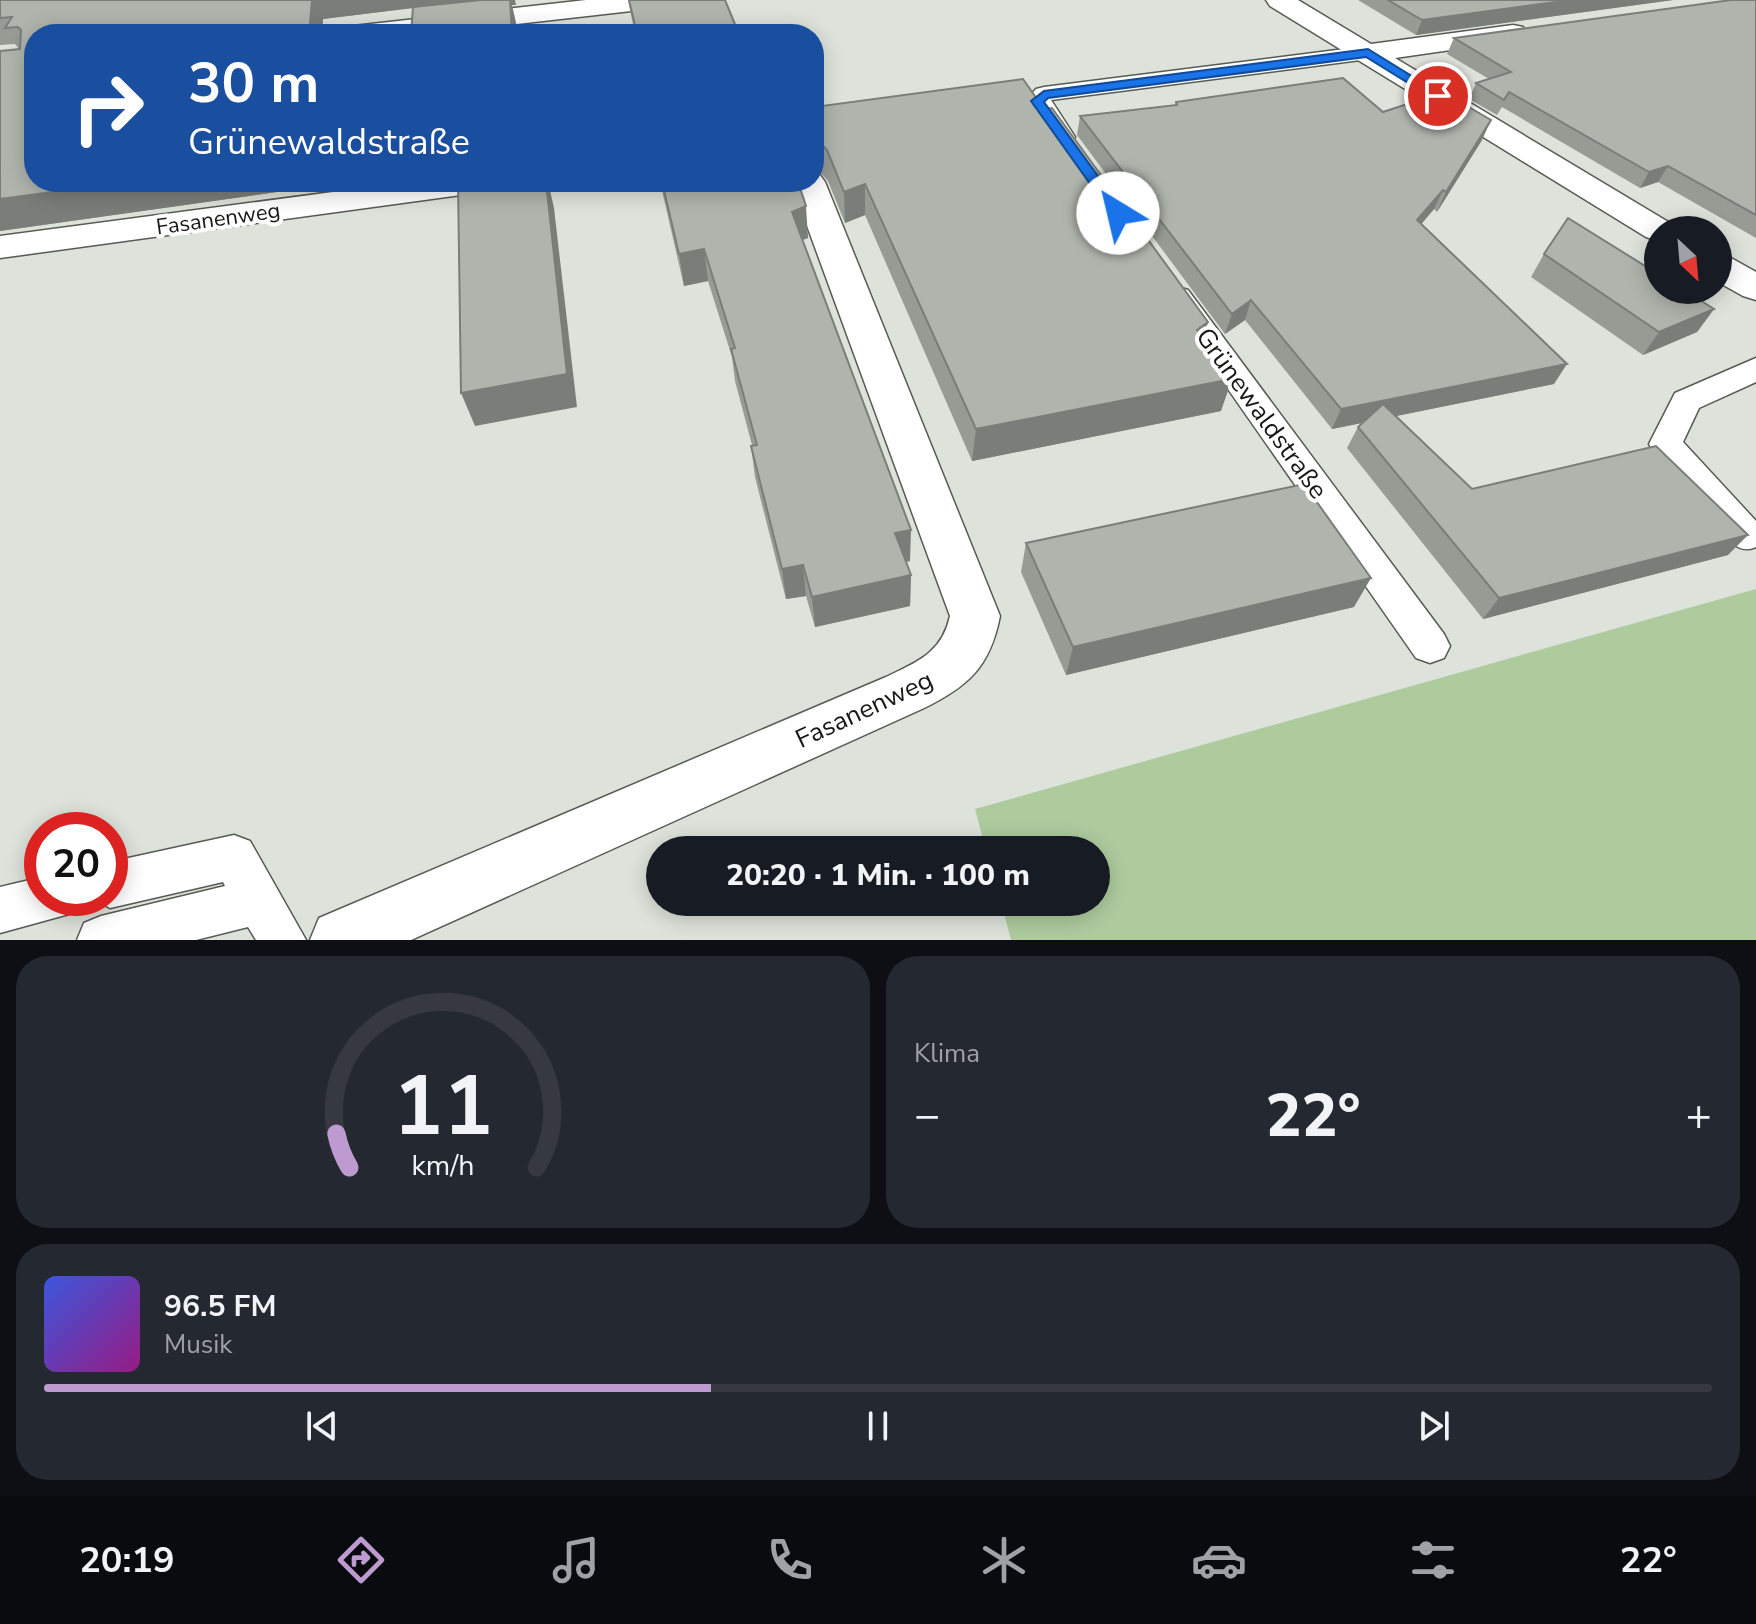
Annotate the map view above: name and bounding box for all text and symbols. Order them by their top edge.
text: 30 m [188,45,319,122]
icon: right [56,56,160,160]
pin [1404,62,1472,130]
icon: arrive [1416,74,1460,118]
text: Grünewaldstraße [188,118,470,167]
position arrow [1076,171,1160,255]
street label: Fasanenweg [154,195,282,243]
north arrow [1644,216,1732,304]
map controls [1644,216,1732,304]
street label: Grünewaldstraße [1188,321,1336,506]
street label: Fasanenweg [790,662,939,757]
speed limit sign: 20 [24,812,128,916]
text: 20:20 · 1 Min. · 100 m [726,855,1030,896]
text: Klima [914,1036,980,1071]
text: 11 [393,1050,493,1163]
text: 22° [1265,1075,1361,1157]
text: − [914,1086,940,1146]
text: + [1686,1086,1712,1146]
text: km/h [412,1146,474,1185]
text: 96.5 FM [164,1286,276,1327]
text: Musik [164,1327,232,1362]
icon: previous [300,1404,344,1448]
icon: pause [856,1404,900,1448]
icon: next [1412,1404,1456,1448]
icon: directions [333,1532,389,1588]
icon: music [548,1532,604,1588]
icon: phone [762,1532,818,1588]
icon: climate [976,1532,1032,1588]
icon: car [1191,1532,1247,1588]
icon: filters [1405,1532,1461,1588]
text: 20:19 [79,1536,175,1585]
text: 22° [1620,1536,1677,1585]

